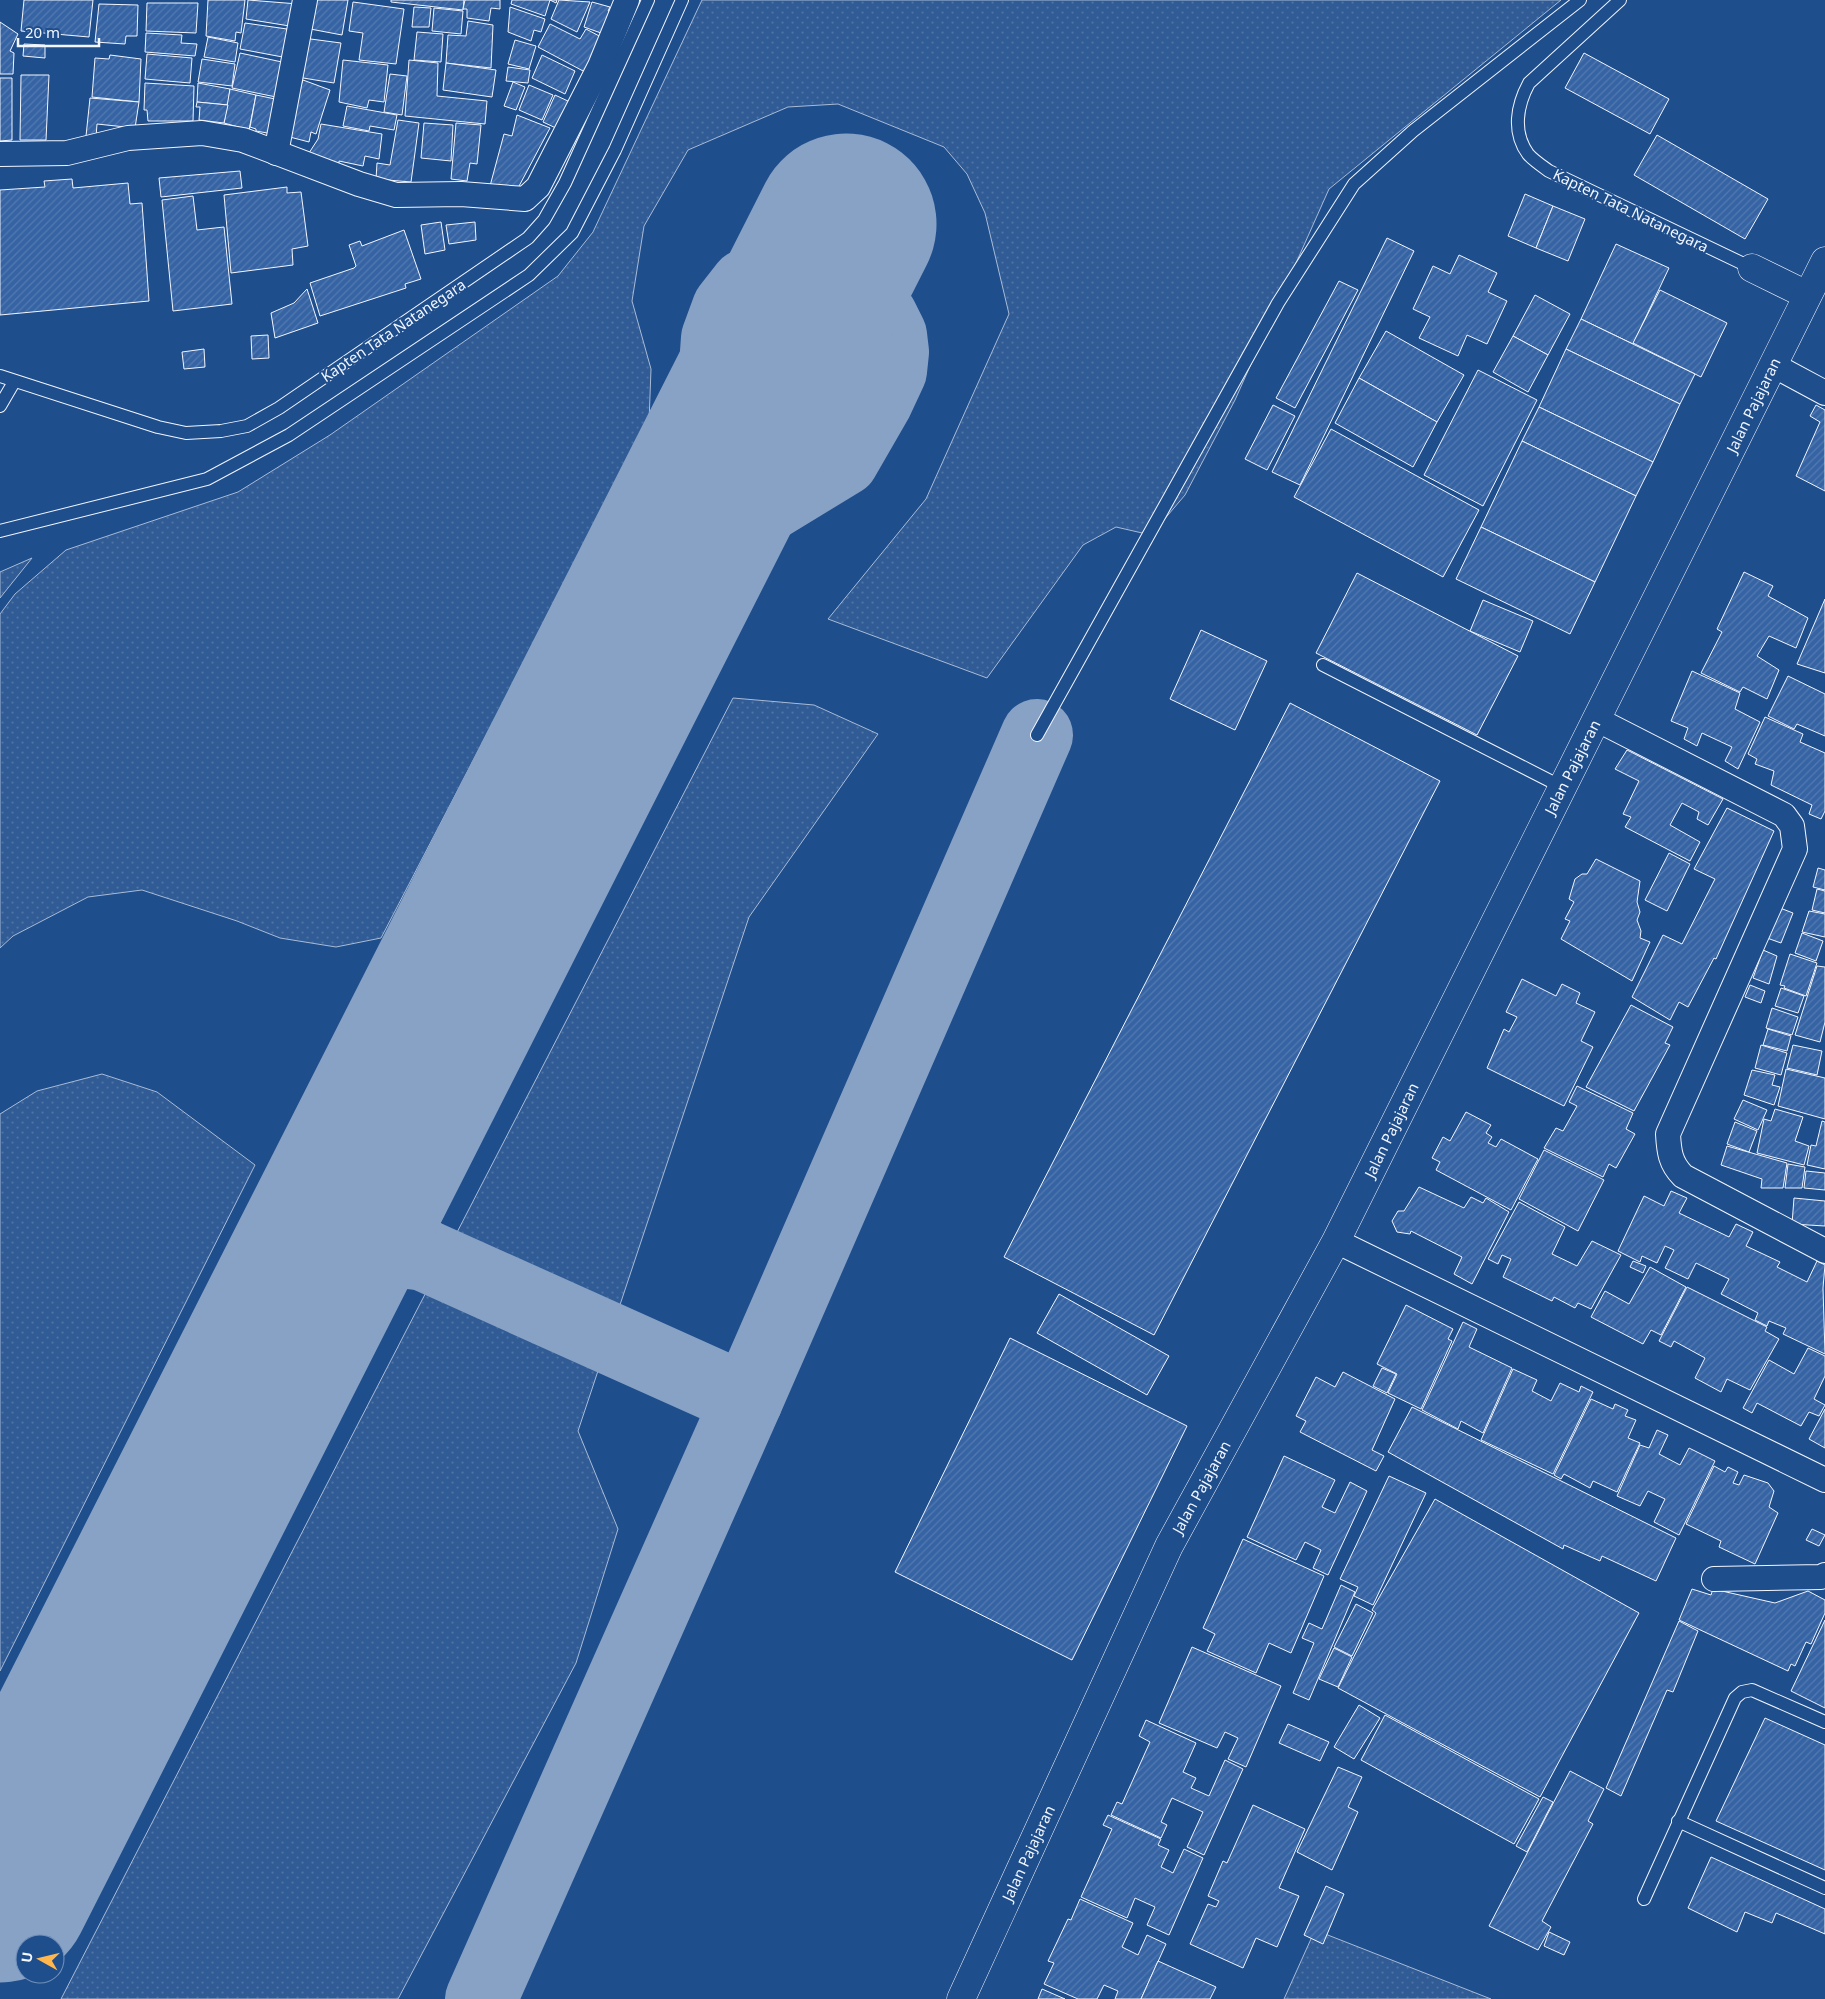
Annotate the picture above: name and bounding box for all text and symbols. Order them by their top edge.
scale bar [18,15,99,47]
text: 20 m [25,22,60,42]
street label: Kapten Tata Natanegara [1550,164,1712,256]
street label: Kapten Tata Natanegara [317,274,469,386]
street label: Jalan Pajajaran [1720,354,1785,458]
street label: Jalan Pajajaran [1539,716,1604,819]
street label: Jalan Pajajaran [1358,1079,1423,1183]
street label: Jalan Pajajaran [1166,1437,1235,1539]
street label: Jalan Pajajaran [996,1802,1059,1906]
north arrow [15,1934,65,1984]
text: U [16,1951,37,1964]

